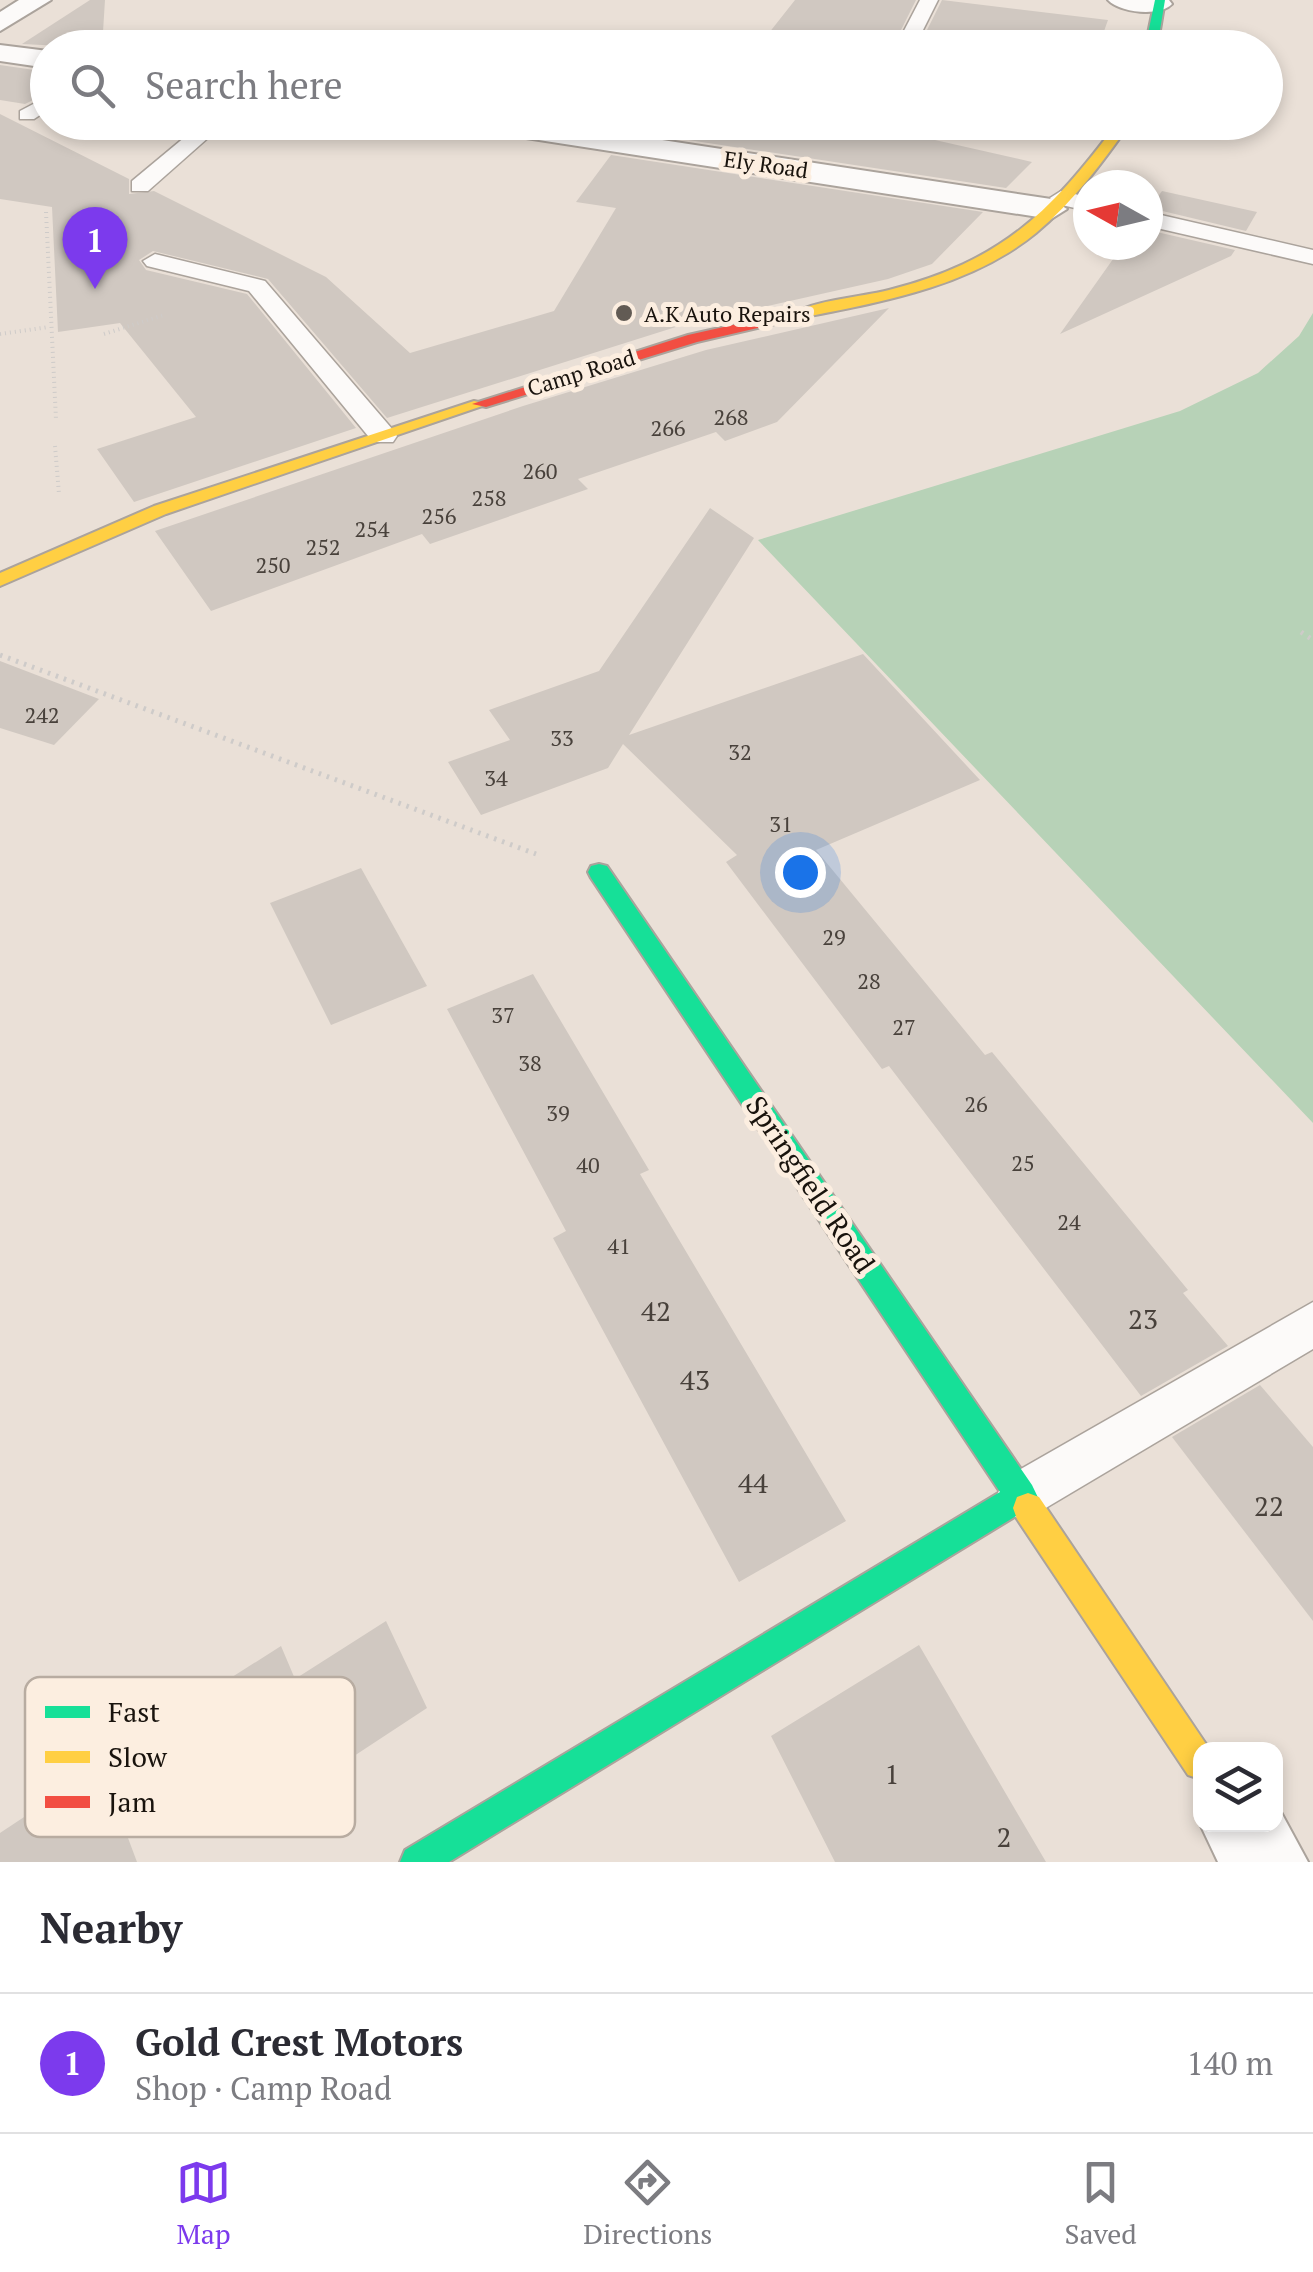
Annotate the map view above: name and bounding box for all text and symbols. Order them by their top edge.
search box [30,30,1283,140]
icon: search [65,58,120,113]
text: Search here [145,60,343,110]
street label: Ely Road [722,144,810,184]
north arrow [1073,170,1163,260]
pin: 1 [62,206,128,289]
place label: A.K Auto Repairs [644,299,810,328]
marker: A.K Auto Repairs [613,302,635,324]
street label: Camp Road [524,342,638,402]
house number: 268 [713,402,749,431]
house number: 266 [650,413,686,442]
house number: 260 [522,456,558,485]
house number: 258 [471,483,507,512]
house number: 256 [421,501,457,530]
house number: 254 [354,514,390,543]
house number: 252 [305,532,341,561]
house number: 250 [255,550,291,579]
house number: 242 [24,700,60,729]
house number: 33 [550,723,574,752]
house number: 32 [728,737,752,766]
house number: 34 [484,763,508,792]
house number: 31 [769,809,793,838]
your location [775,847,826,898]
house number: 29 [822,922,846,951]
house number: 28 [857,966,881,995]
house number: 37 [491,1000,515,1029]
house number: 27 [892,1012,916,1041]
house number: 38 [518,1048,542,1077]
street label: Springfield Road [738,1088,884,1280]
house number: 26 [964,1089,988,1118]
house number: 39 [546,1098,570,1127]
house number: 25 [1011,1148,1035,1177]
house number: 40 [576,1150,600,1179]
house number: 24 [1057,1207,1081,1236]
house number: 41 [607,1231,631,1260]
house number: 42 [641,1292,671,1329]
house number: 23 [1128,1300,1158,1337]
house number: 43 [680,1361,710,1398]
house number: 44 [738,1464,768,1501]
house number: 22 [1254,1487,1284,1524]
legend [25,1677,355,1837]
text: Fast [108,1693,160,1730]
text: Slow [108,1738,168,1775]
map controls [1193,1742,1283,1832]
button: layers [1193,1742,1283,1832]
house number: 1 [885,1755,899,1792]
text: Jam [108,1783,156,1820]
house number: 2 [997,1818,1011,1855]
text: Nearby [40,1899,182,1955]
text: Gold Crest Motors [135,2017,463,2067]
text: 1 [63,2042,82,2084]
text: 140 m [1186,2042,1273,2084]
text: Shop · Camp Road [135,2067,392,2109]
tab: Map [176,2155,231,2252]
tab: Directions [583,2155,712,2252]
tab: Saved [1064,2155,1137,2252]

